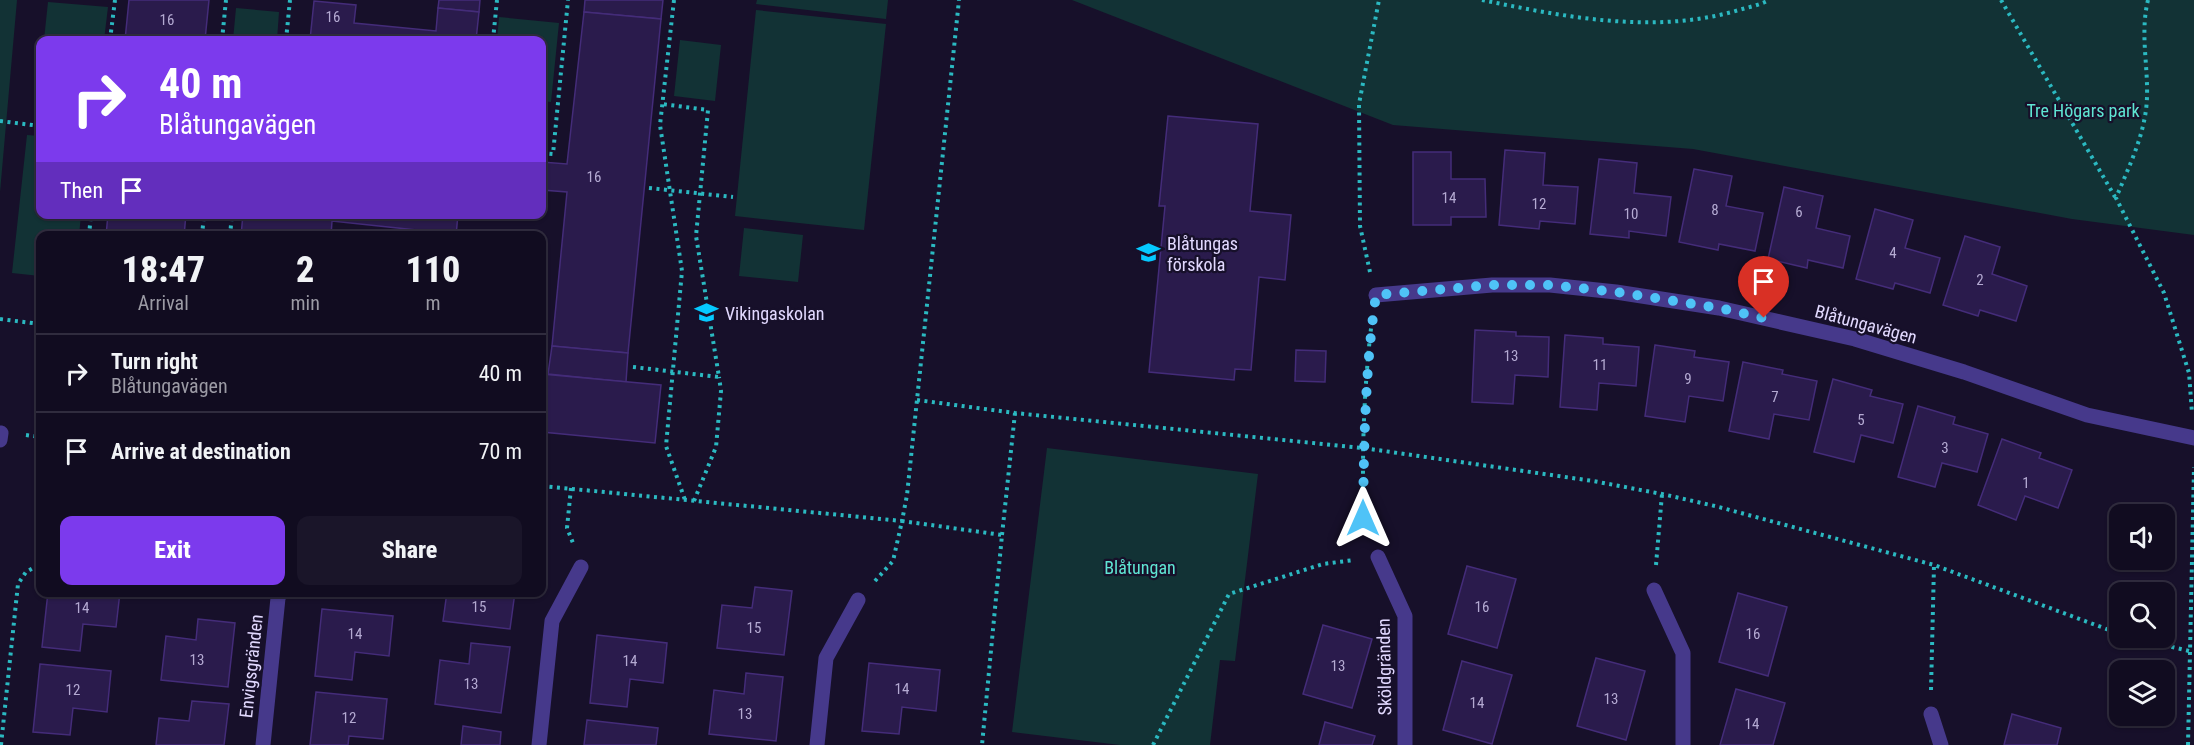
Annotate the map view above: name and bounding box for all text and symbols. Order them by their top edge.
house number: 16 [326,8,340,26]
house number: 16 [160,11,174,29]
text: 40 m [159,59,242,108]
icon: right [60,60,138,138]
park label: Tre Högars park [2026,100,2140,121]
text: Blåtungavägen [159,109,316,141]
house number: 16 [587,168,601,186]
icon: arrive [115,174,148,207]
text: Then [60,178,103,203]
house number: 14 [1442,189,1456,207]
house number: 12 [1532,195,1546,213]
house number: 8 [1711,201,1719,219]
house number: 6 [1795,203,1803,221]
house number: 10 [1624,205,1638,223]
place label: Blåtungas förskola [1167,233,1238,275]
school or university icon: Blåtungas förskola [1136,240,1162,266]
house number: 4 [1889,244,1897,262]
text: 18:47 [122,249,205,291]
text: 2 [296,249,314,291]
text: 110 [405,249,460,291]
pin [1738,256,1789,318]
icon: arrive [1747,265,1780,298]
house number: 2 [1976,271,1984,289]
text: Arrival [138,291,189,315]
text: min [291,291,320,315]
text: m [425,291,440,315]
school or university icon: Vikingaskolan [694,300,720,326]
street label: Blåtungavägen [1813,300,1919,348]
place label: Vikingaskolan [725,303,825,324]
house number: 13 [1504,347,1518,365]
text: Turn right [111,349,198,374]
house number: 11 [1593,356,1607,374]
icon: right [60,357,93,390]
text: 40 m [479,361,522,386]
house number: 9 [1684,370,1692,388]
text: Blåtungavägen [111,374,228,398]
house number: 7 [1771,388,1779,406]
house number: 5 [1857,411,1865,429]
icon: arrive [60,435,93,468]
text: Arrive at destination [111,439,291,464]
text: 70 m [479,439,522,464]
house number: 3 [1941,439,1949,457]
house number: 1 [2022,474,2030,492]
position arrow [1331,486,1395,550]
map controls [2109,504,2175,726]
button: sound [2109,504,2175,570]
button: Exit [60,516,285,585]
button: Share [297,516,522,585]
park label: Blåtungan [1104,557,1176,578]
button: search [2109,582,2175,648]
house number: 15 [472,598,486,616]
house number: 16 [1475,598,1489,616]
house number: 14 [75,599,89,617]
street label: Envigsgränden [235,613,267,719]
street label: Sköldgränden [1373,618,1395,716]
house number: 15 [747,619,761,637]
house number: 14 [348,625,362,643]
house number: 16 [1746,625,1760,643]
house number: 13 [190,651,204,669]
house number: 14 [623,652,637,670]
house number: 13 [1331,657,1345,675]
button: layers [2109,660,2175,726]
house number: 13 [464,675,478,693]
house number: 14 [895,680,909,698]
house number: 12 [66,681,80,699]
house number: 13 [1604,690,1618,708]
house number: 14 [1470,694,1484,712]
house number: 13 [738,705,752,723]
house number: 12 [342,709,356,727]
house number: 14 [1745,715,1759,733]

